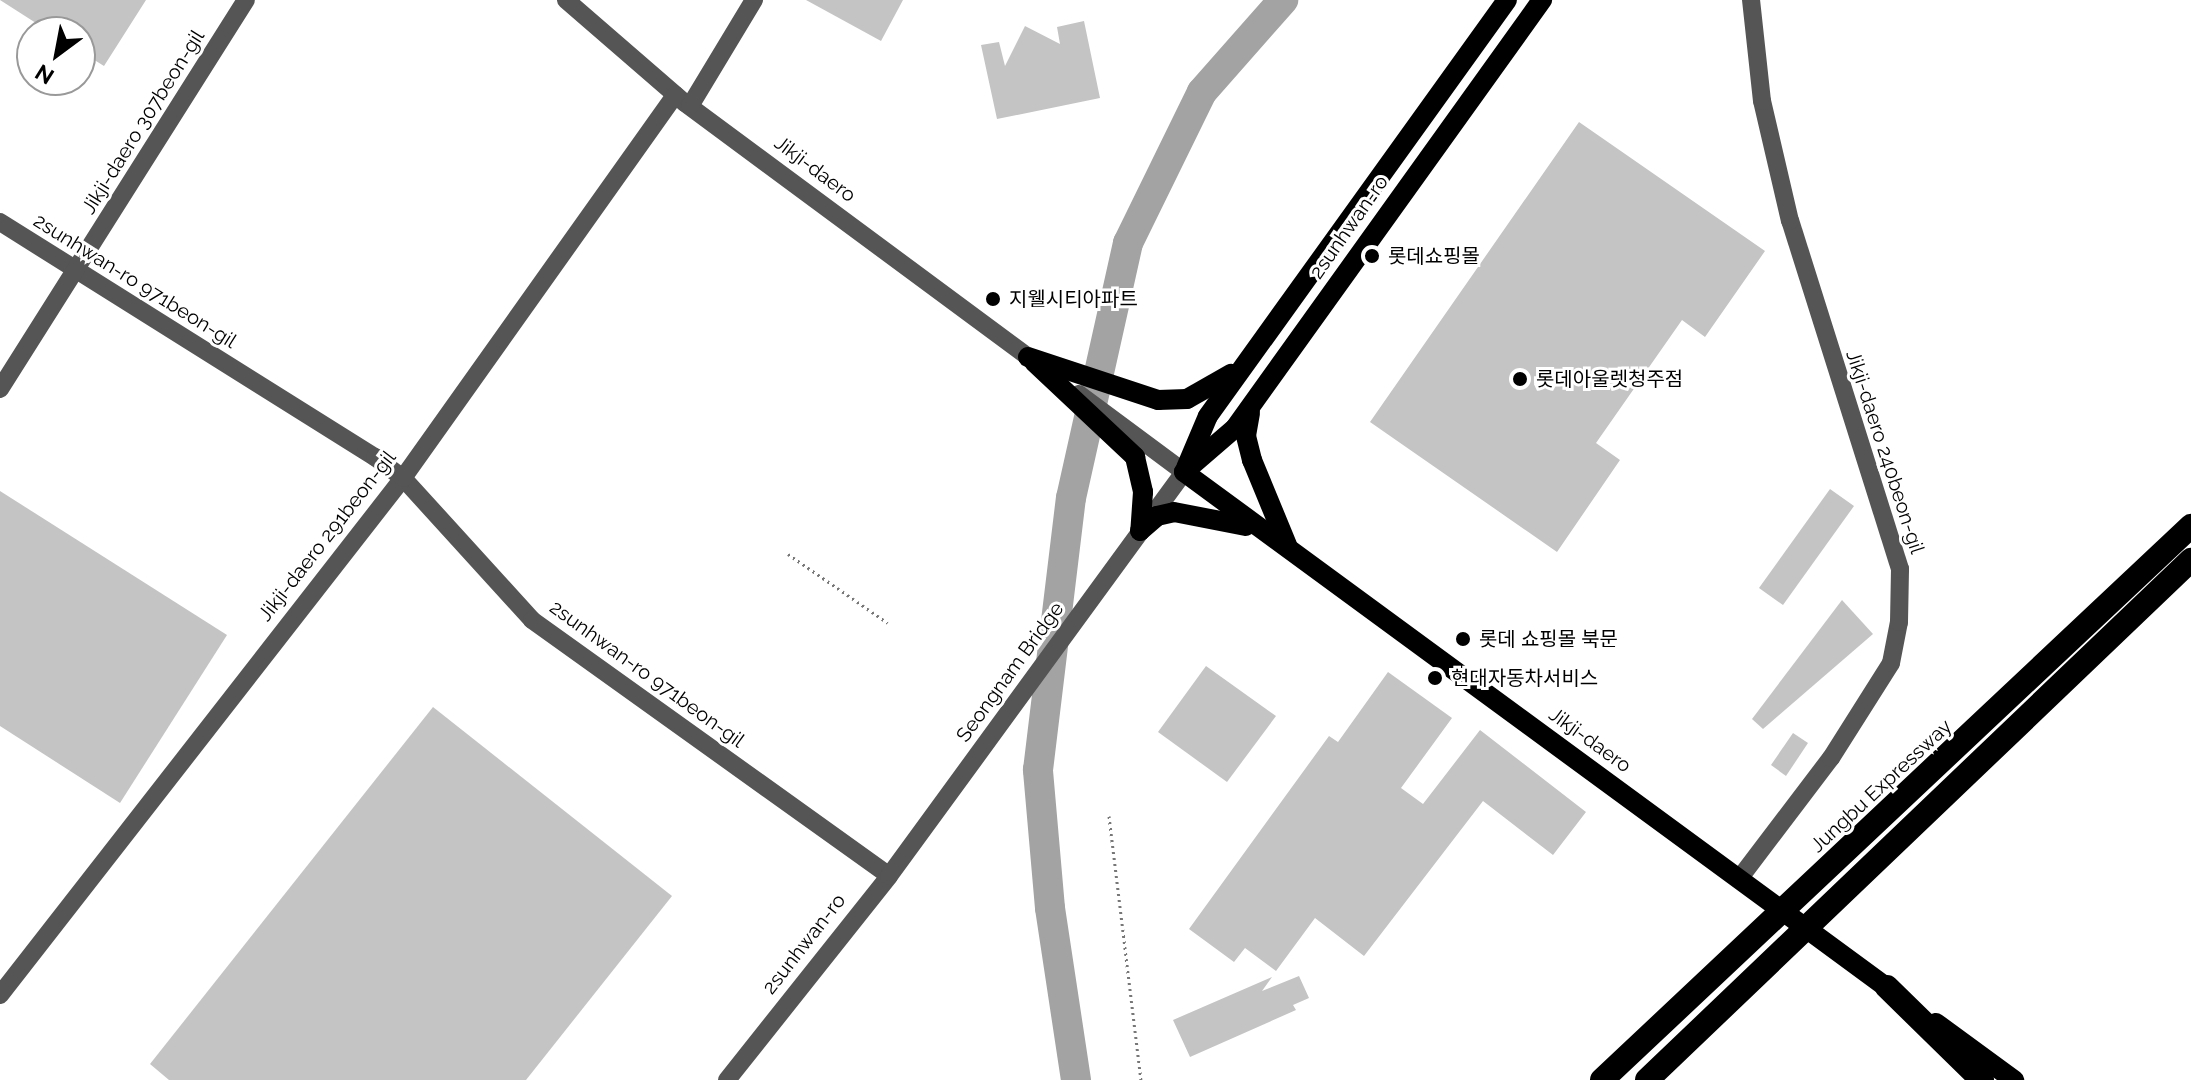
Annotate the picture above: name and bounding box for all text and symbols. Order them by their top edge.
north arrow [16,16,96,96]
street label: Jikji-daero 307beon-gil [77,26,209,218]
text: N [30,59,58,90]
street label: Jikji-daero [770,131,860,207]
street label: 2sunhwan-ro [1305,171,1393,283]
street label: 2sunhwan-ro 971beon-gil [29,209,241,353]
place label: 롯데쇼핑몰 [1388,244,1480,268]
marker: 롯데쇼핑몰 [1363,247,1381,265]
place label: 지웰시티아파트 [1009,287,1138,311]
marker: 지웰시티아파트 [984,290,1002,308]
street label: Jikji-daero 240beon-gil [1841,347,1929,557]
place label: 롯데아울렛청주점 [1536,367,1683,391]
marker: 롯데아울렛청주점 [1511,370,1529,388]
street label: Jikji-daero 291beon-gil [253,446,401,626]
street label: 2sunhwan-ro 971beon-gil [545,595,749,753]
street label: Seongnam Bridge [951,597,1069,747]
place label: 롯데 쇼핑몰 북문 [1479,627,1618,651]
marker: 롯데 쇼핑몰 북문 [1454,630,1472,648]
place label: 현대자동차서비스 [1451,666,1598,690]
marker: 현대자동차서비스 [1426,669,1444,687]
street label: Jikji-daero [1544,702,1636,778]
street label: Jungbu Expressway [1805,714,1957,858]
street label: 2sunhwan-ro [757,889,851,999]

